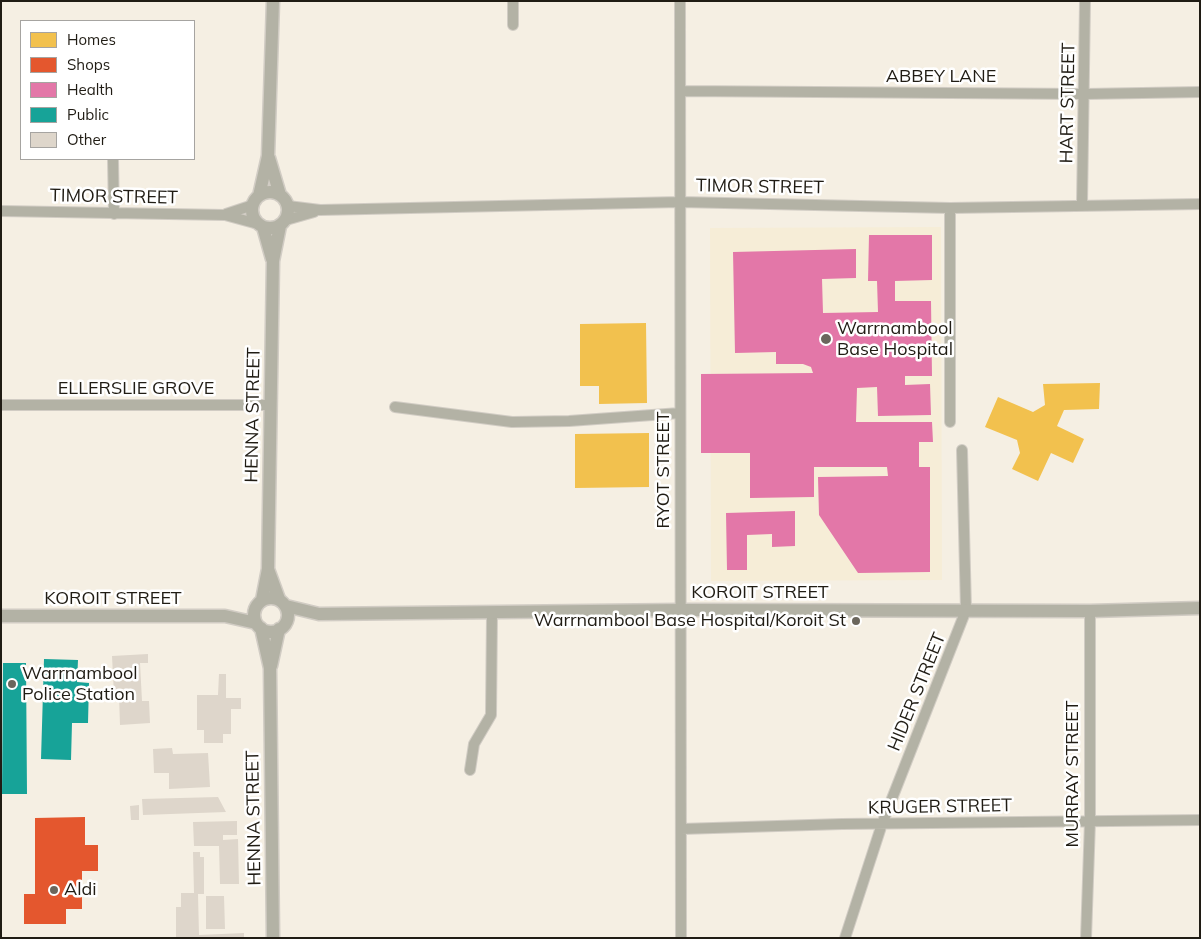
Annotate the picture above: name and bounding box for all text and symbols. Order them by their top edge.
legend [20,20,195,160]
text: Homes [67,30,116,49]
street label: HART STREET [1056,42,1080,164]
text: Shops [67,55,110,74]
street label: ABBEY LANE [886,66,996,88]
text: Health [67,80,113,99]
text: Public [67,105,109,124]
text: Other [67,130,106,149]
street label: TIMOR STREET [696,175,824,199]
street label: TIMOR STREET [50,185,178,209]
place label: Warrnambool Base Hospital [837,318,953,360]
marker: Warrnambool Base Hospital [819,332,833,346]
street label: HENNA STREET [241,347,265,483]
street label: ELLERSLIE GROVE [58,378,214,400]
street label: RYOT STREET [653,411,675,529]
street label: KOROIT STREET [691,582,829,604]
street label: KOROIT STREET [44,588,182,610]
place label: Warrnambool Base Hospital/Koroit St [534,610,846,632]
marker: Warrnambool Base Hospital/Koroit St [850,615,862,627]
street label: HIDER STREET [883,630,951,754]
place label: Warrnambool Police Station [22,663,138,706]
marker: Warrnambool Police Station [6,678,18,690]
street label: MURRAY STREET [1062,700,1084,848]
street label: HENNA STREET [242,750,266,886]
street label: KRUGER STREET [868,795,1012,819]
place label: Aldi [64,879,97,901]
marker: Aldi [48,884,60,896]

